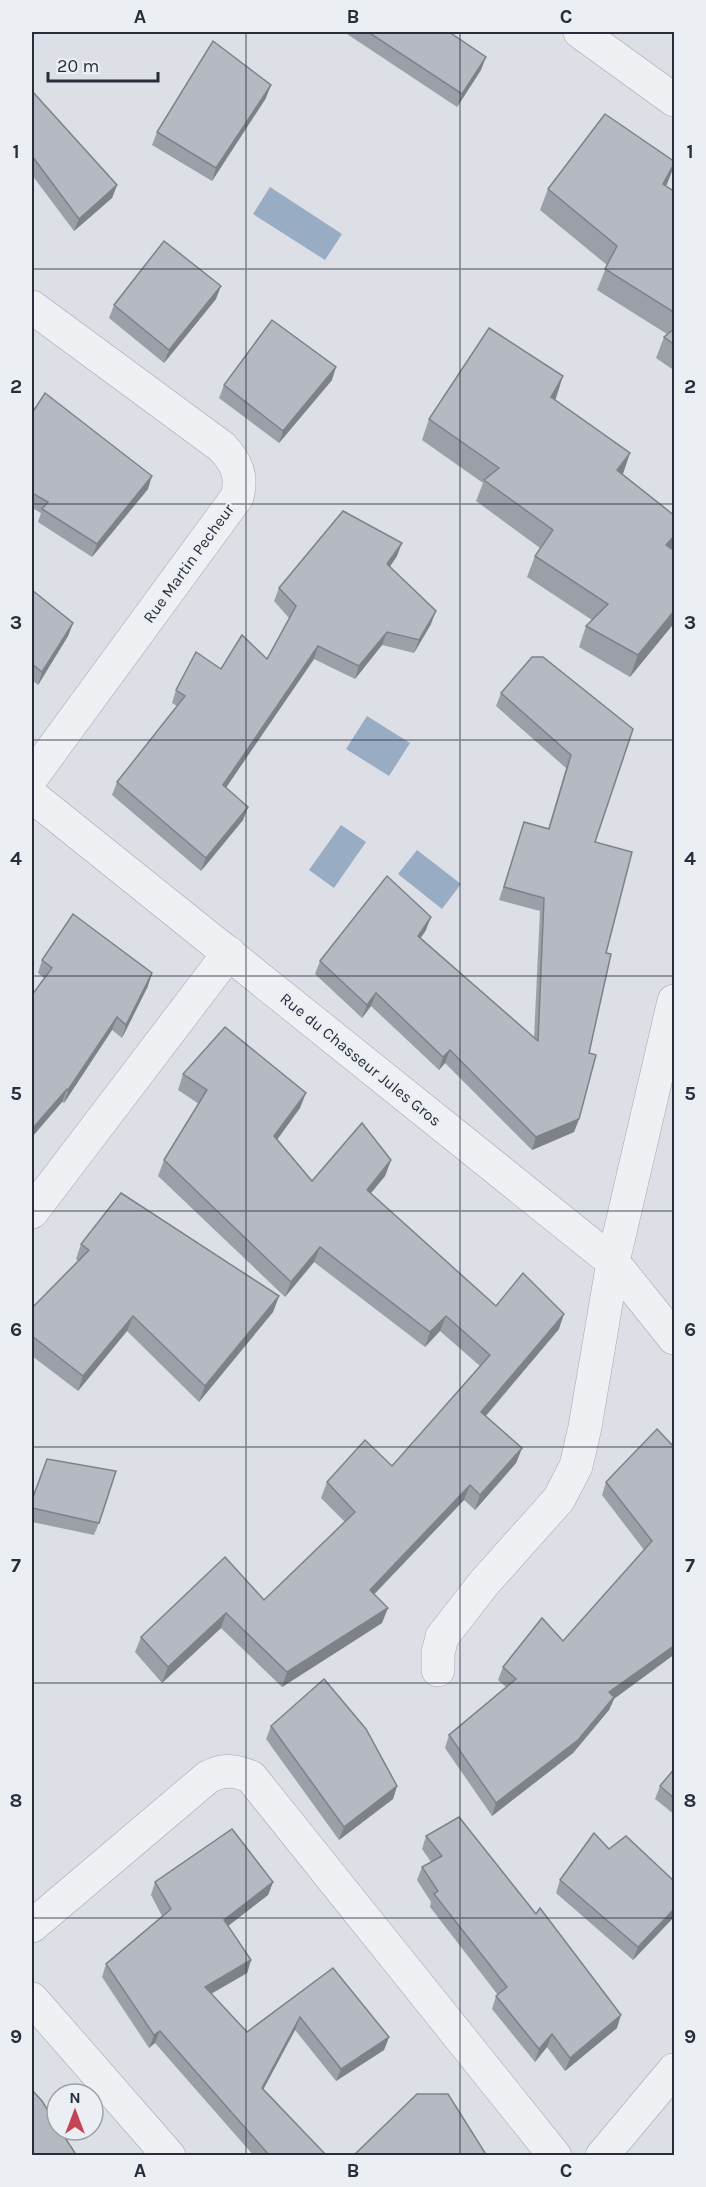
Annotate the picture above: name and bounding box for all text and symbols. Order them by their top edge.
text: A [134,5,147,28]
text: B [347,5,359,28]
text: C [560,5,572,28]
scale bar [48,45,158,83]
text: 20 m [57,55,99,77]
text: 1 [12,140,20,163]
text: 1 [686,140,694,163]
text: 2 [10,375,22,398]
text: 2 [684,375,696,398]
street label: Rue Martin Pecheur [139,500,238,627]
text: 3 [10,611,22,634]
text: 3 [684,611,696,634]
text: 4 [10,847,22,870]
text: 4 [684,847,696,870]
street label: Rue du Chasseur Jules Gros [276,989,445,1130]
text: 5 [10,1082,22,1105]
text: 5 [684,1082,696,1105]
text: 6 [10,1318,22,1341]
text: 6 [684,1318,696,1341]
text: 7 [11,1554,21,1577]
text: 7 [685,1554,695,1577]
text: 8 [10,1789,22,1812]
text: 8 [684,1789,696,1812]
text: 9 [10,2025,22,2048]
text: 9 [684,2025,696,2048]
north arrow [45,2082,105,2142]
text: N [69,2088,81,2107]
text: A [134,2159,147,2182]
text: B [347,2159,359,2182]
text: C [560,2159,572,2182]

